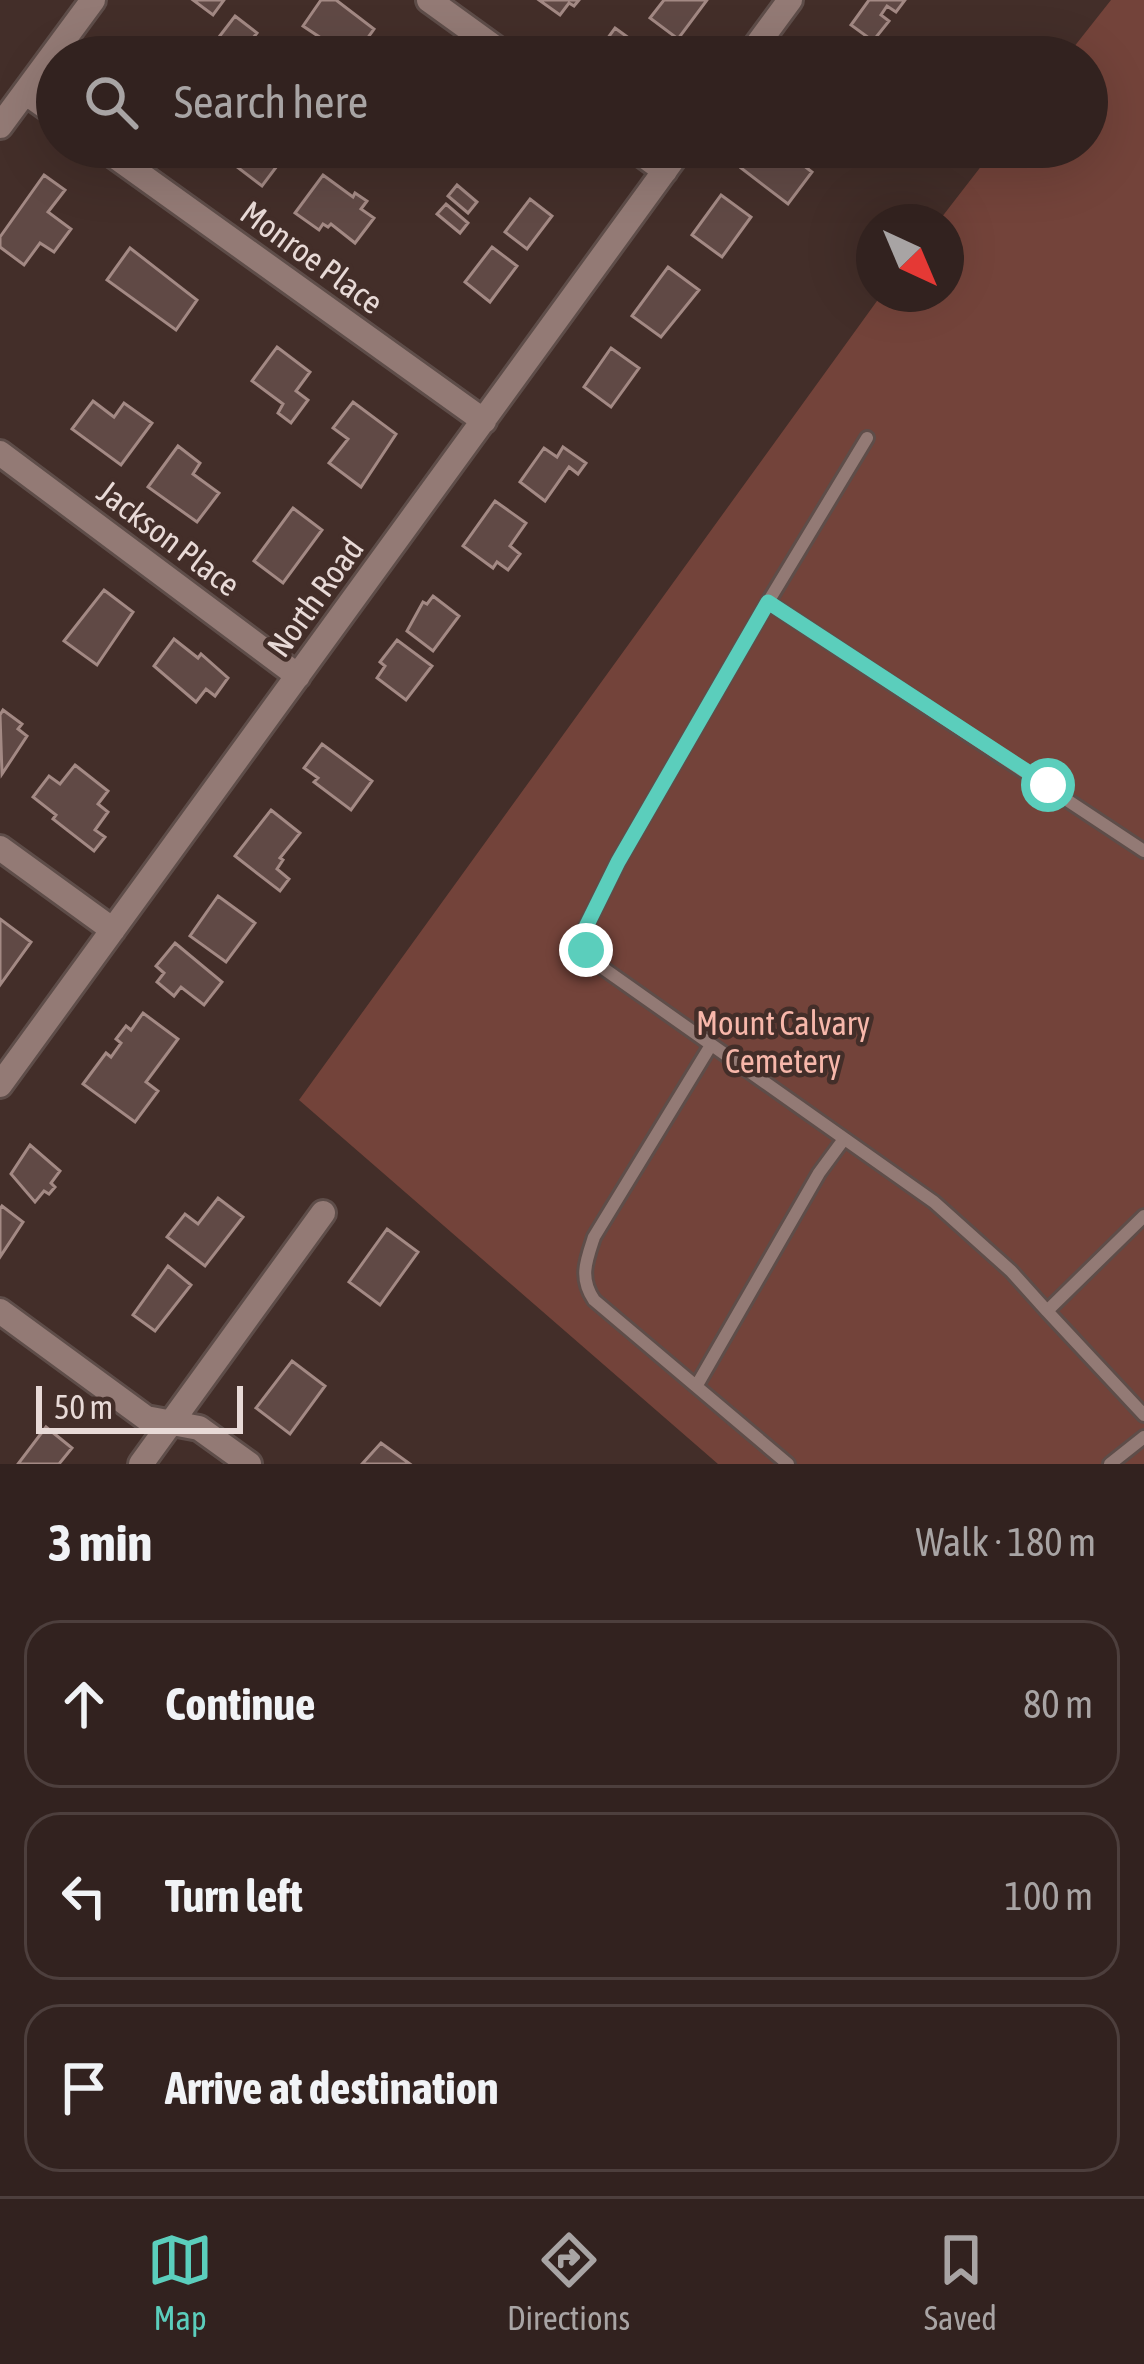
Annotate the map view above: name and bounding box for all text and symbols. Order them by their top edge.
search box [36,36,1108,168]
icon: search [78,69,144,135]
text: Search here [174,76,368,128]
street label: Monroe Place [234,193,390,321]
north arrow [856,204,964,312]
street label: Jackson Place [91,472,247,604]
street label: North Road [259,530,371,664]
route start [1021,758,1075,812]
route end [559,923,613,977]
park label: Mount Calvary Cemetery [696,1004,870,1080]
scale bar [36,1380,243,1433]
text: 50 m [54,1388,113,1426]
text: 3 min [48,1513,152,1572]
text: Walk · 180 m [916,1520,1096,1564]
icon: ahead [51,1671,117,1737]
text: Continue [165,1678,316,1730]
text: 80 m [1023,1682,1093,1726]
icon: left [51,1863,117,1929]
text: Turn left [165,1870,303,1922]
text: 100 m [1005,1874,1093,1918]
icon: arrive [51,2055,117,2121]
text: Arrive at destination [165,2062,499,2114]
tab: Map [147,2227,213,2337]
tab: Directions [507,2227,630,2337]
tab: Saved [924,2227,997,2337]

